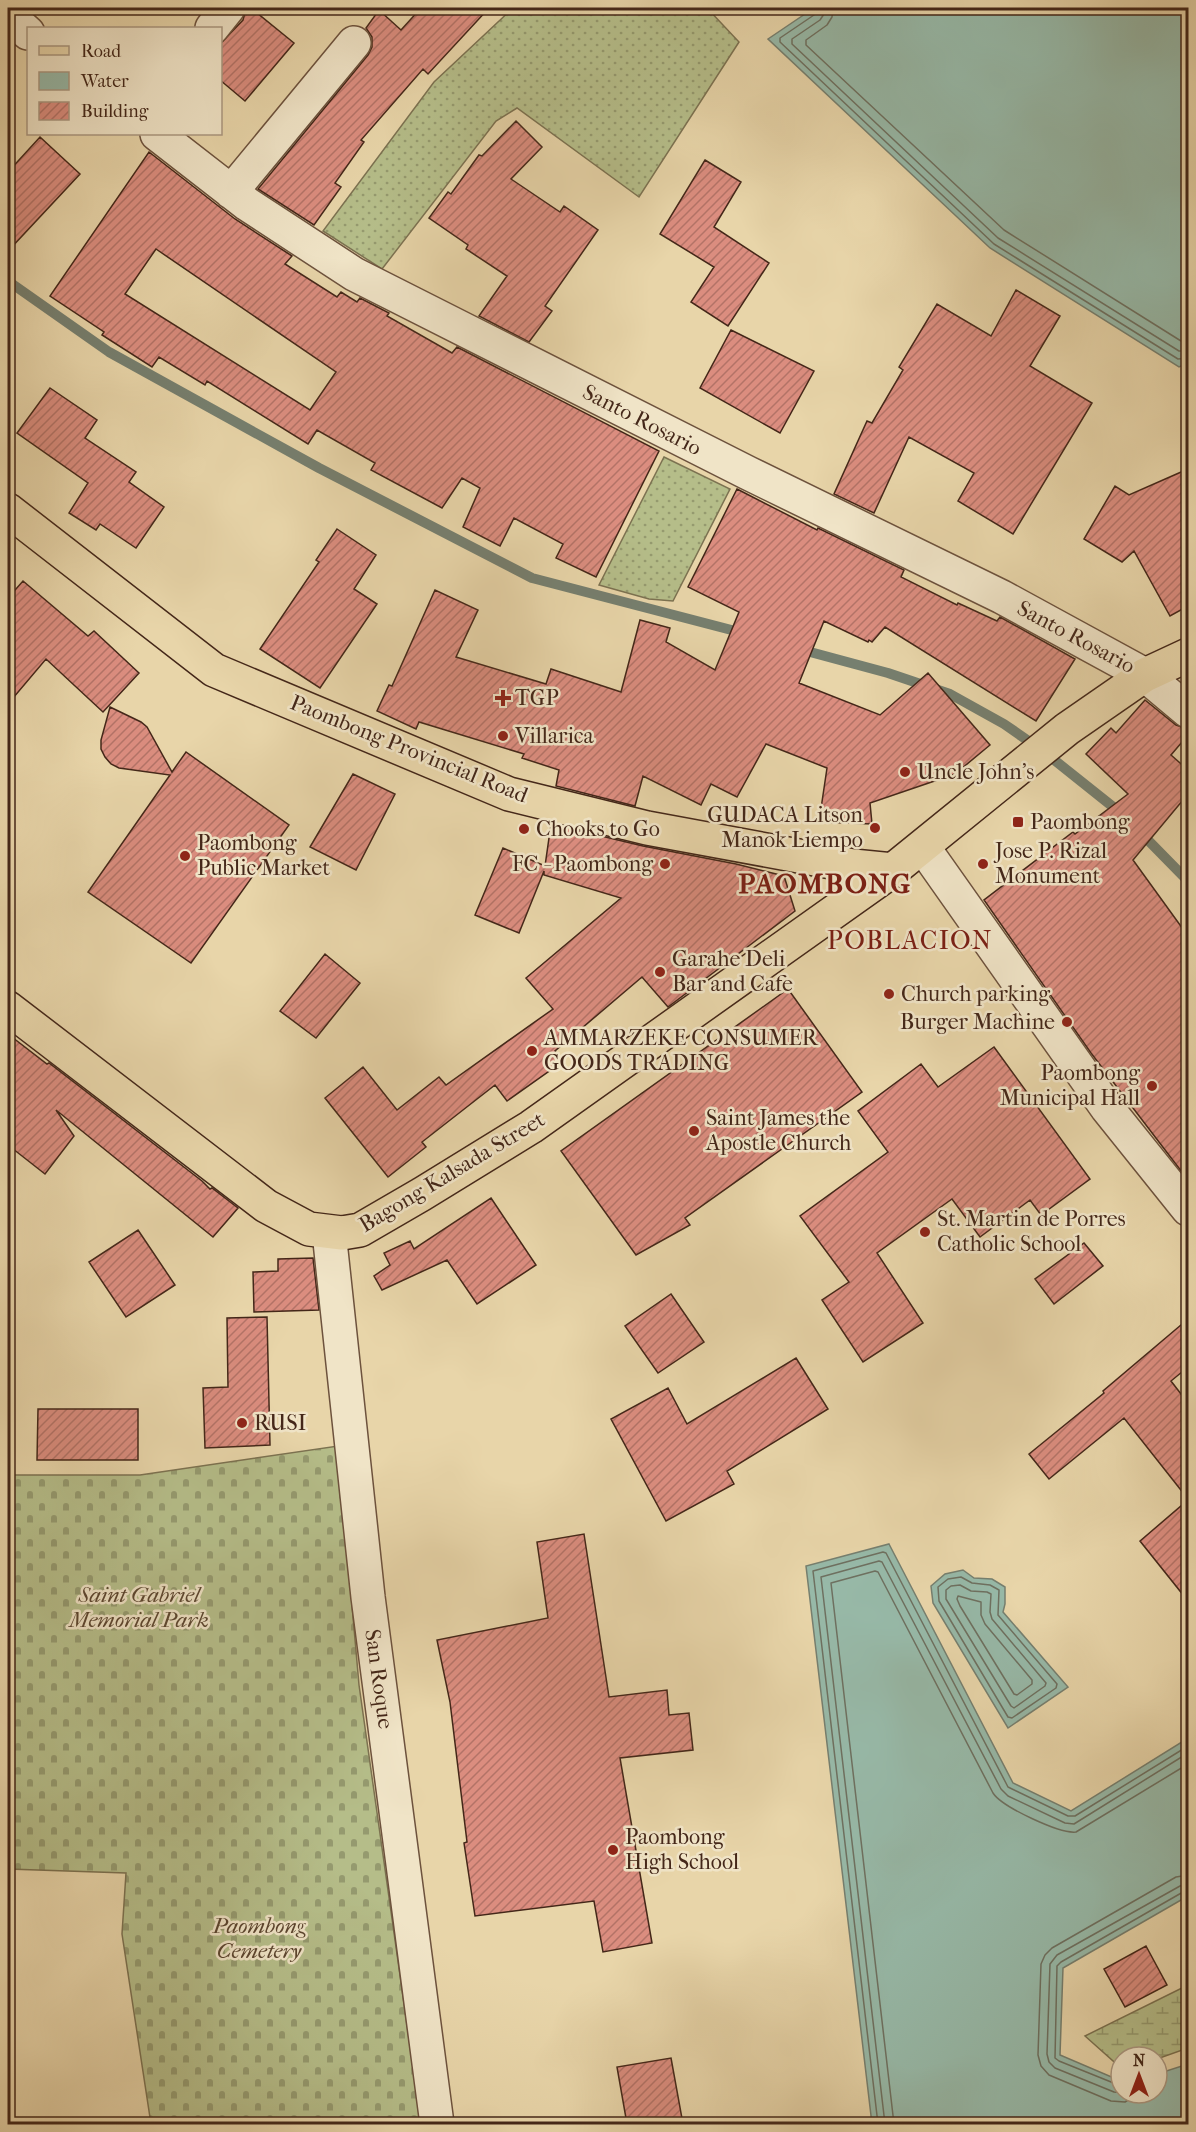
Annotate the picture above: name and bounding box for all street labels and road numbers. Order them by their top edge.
street label: Santo Rosario [578,379,706,461]
street label: Santo Rosario [1013,595,1139,679]
street label: Paombong Provincial Road [286,689,532,809]
street label: Bagong Kalsada Street [354,1106,550,1238]
street label: San Roque [359,1627,399,1731]

